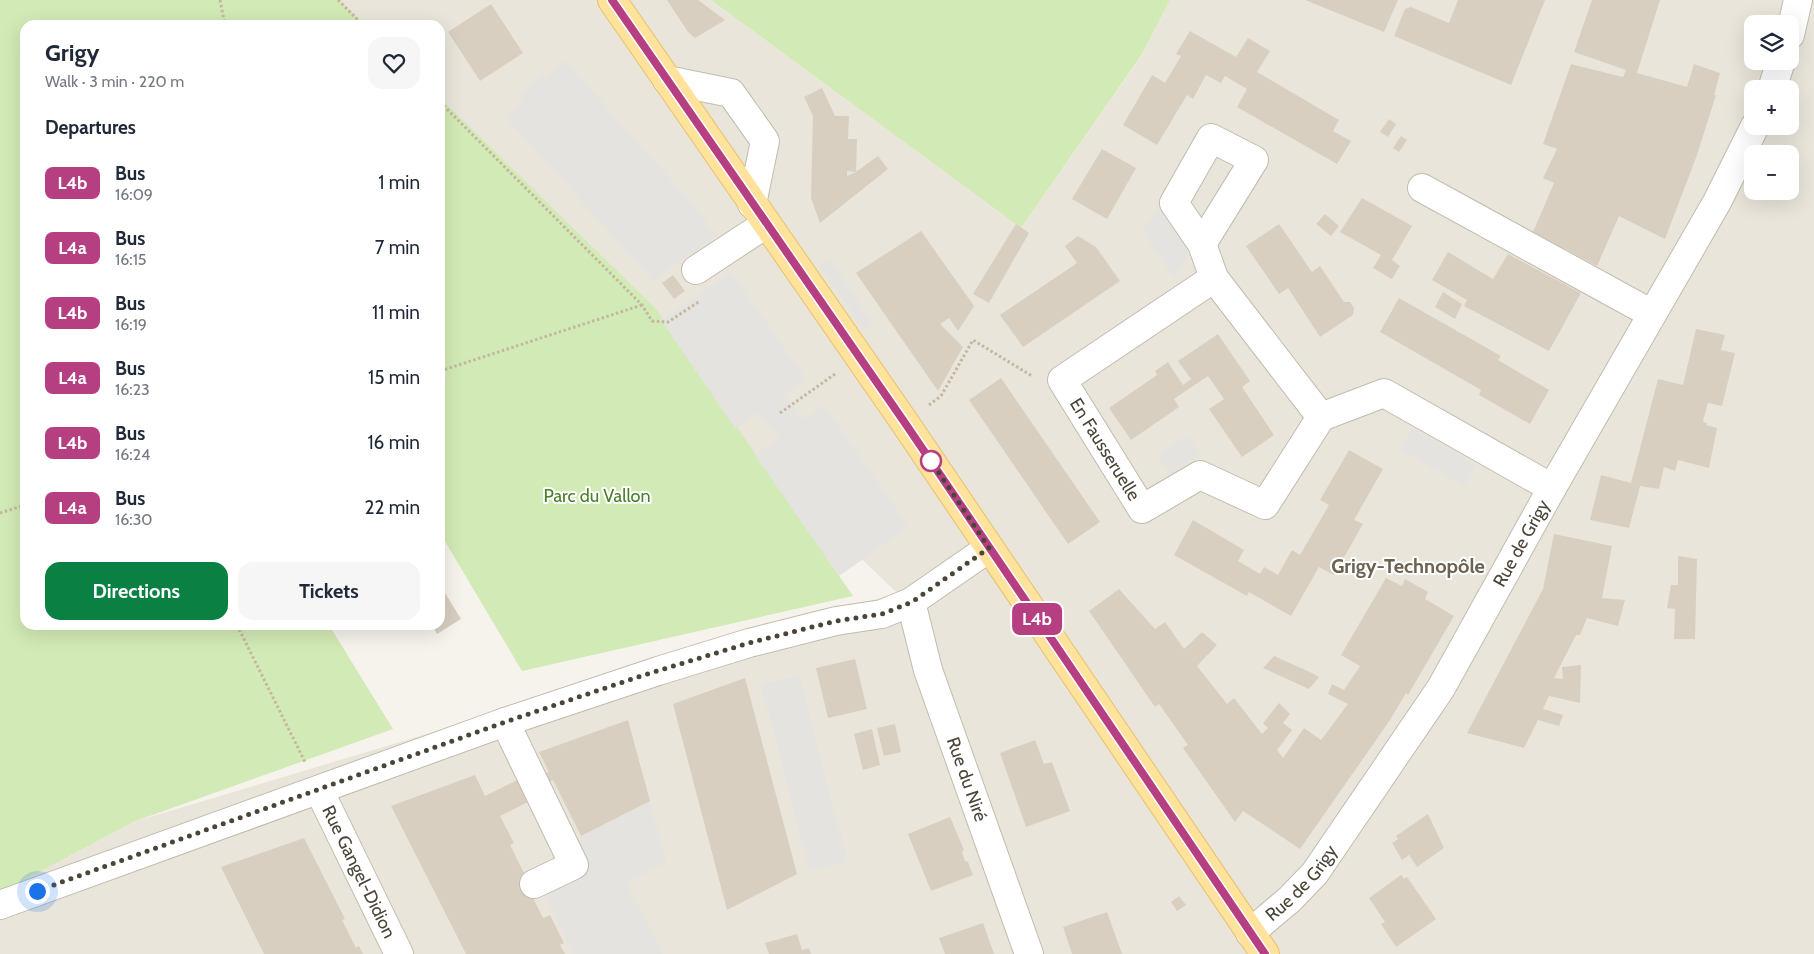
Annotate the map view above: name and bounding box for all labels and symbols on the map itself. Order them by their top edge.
street label: En Fausseruelle [1065,394,1145,505]
unlabelled marker [920,450,942,472]
park label: Parc du Vallon [543,485,651,507]
street label: Rue de Grigy [1488,496,1554,591]
district label: Grigy-Technopôle [1331,554,1485,578]
line badge: L4b [1008,603,1066,635]
street label: Rue du Niré [942,734,992,824]
street label: Rue Gangel-Didion [317,802,401,942]
street label: Rue de Grigy [1261,841,1342,926]
your location [25,879,50,904]

